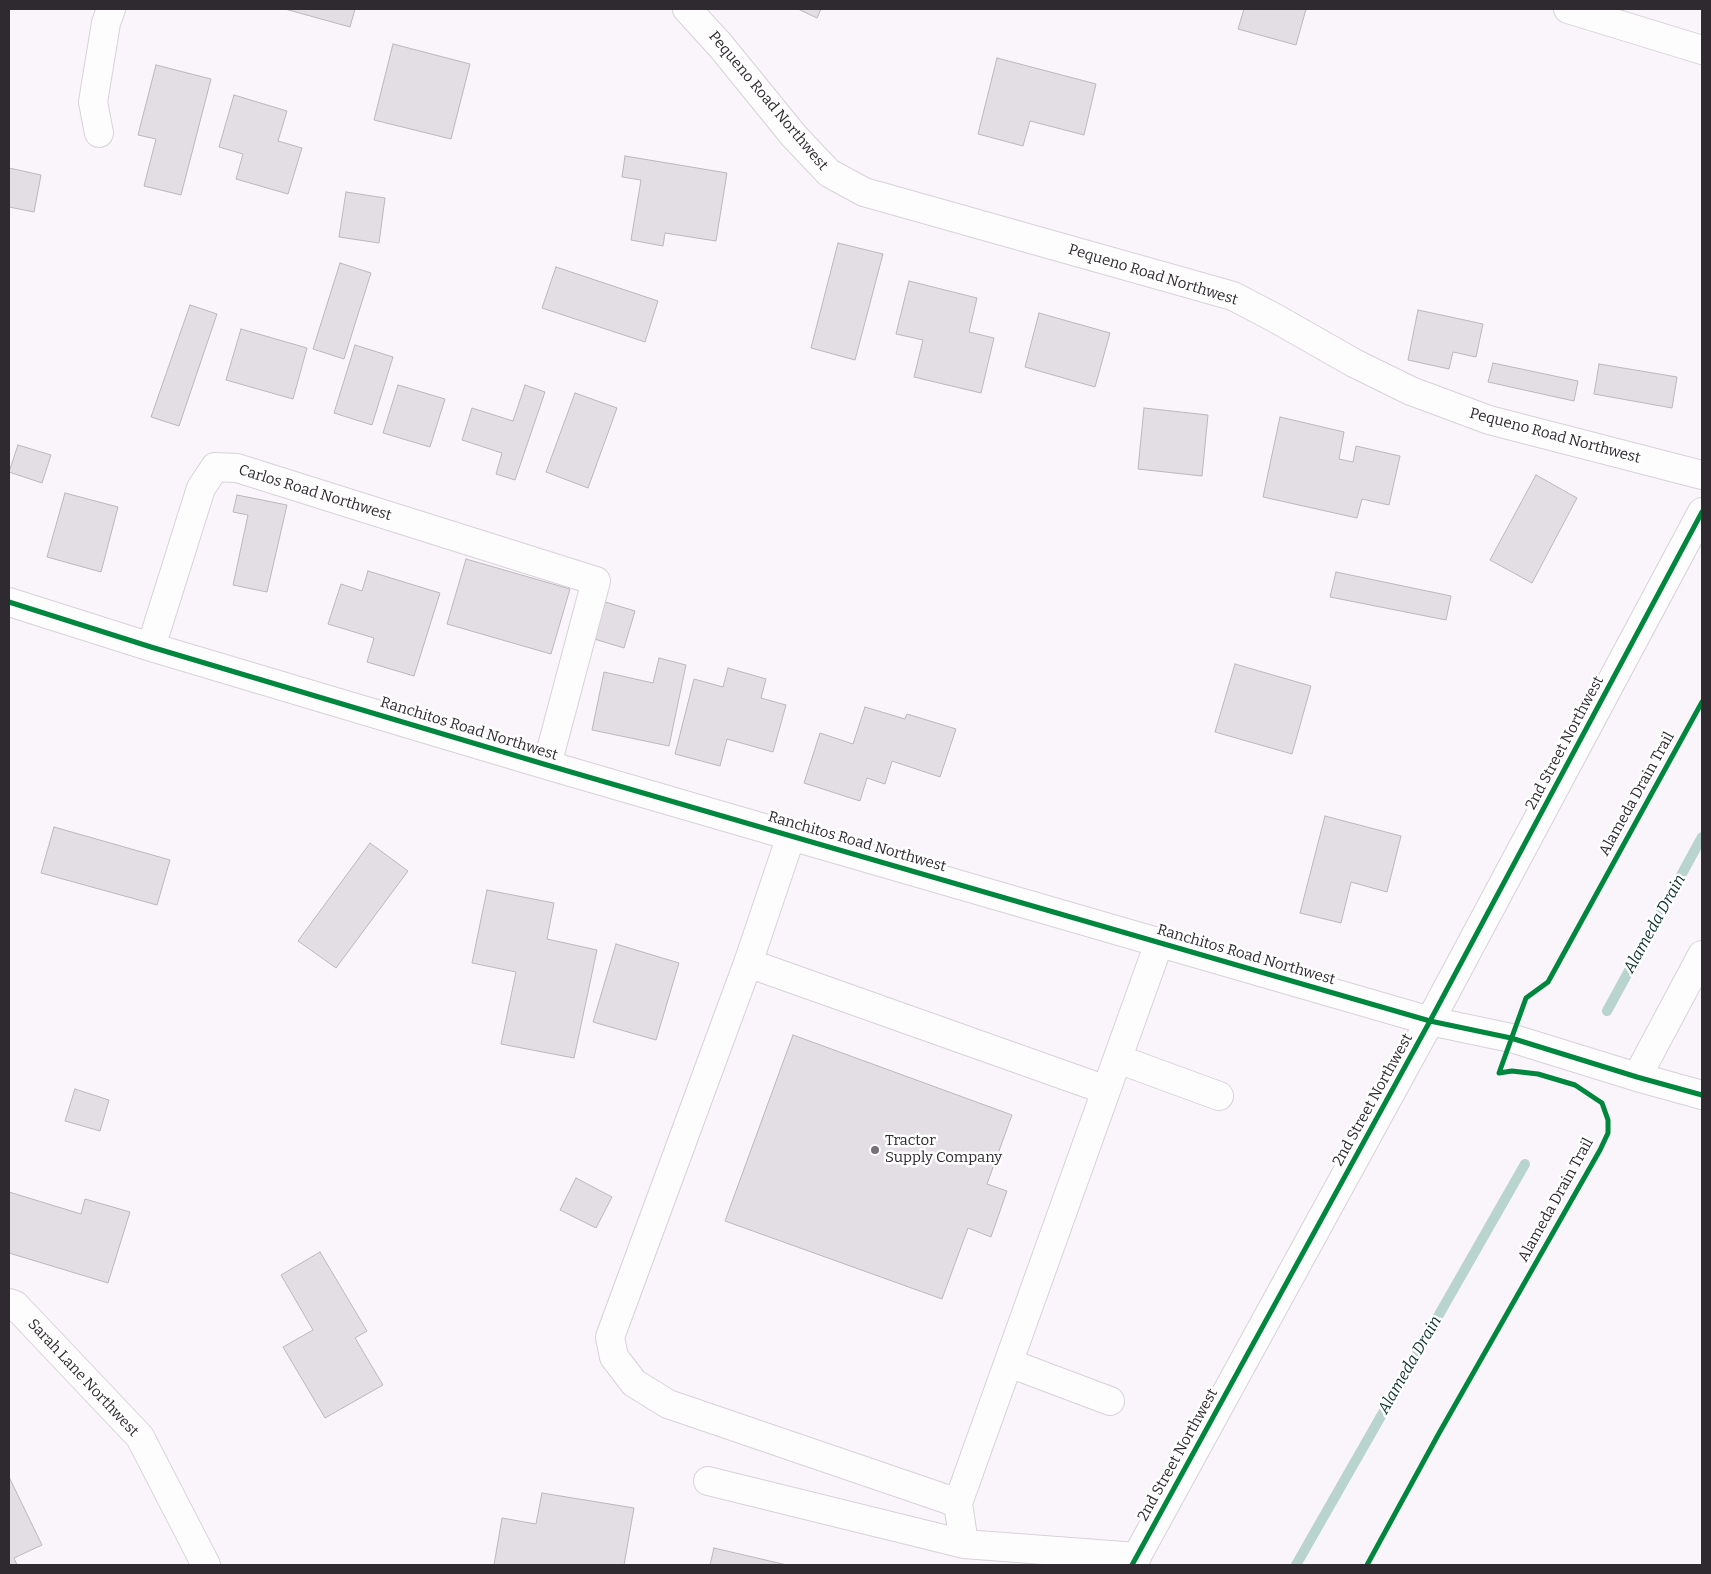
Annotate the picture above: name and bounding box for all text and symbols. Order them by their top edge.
street label: Pequeno Road Northwest [705,28,831,174]
street label: Pequeno Road Northwest [1066,241,1240,309]
street label: Pequeno Road Northwest [1468,405,1642,467]
street label: Carlos Road Northwest [236,461,394,525]
street label: 2nd Street Northwest [1522,673,1608,813]
street label: Ranchitos Road Northwest [378,693,560,765]
street label: Alameda Drain Trail [1596,729,1678,859]
street label: Ranchitos Road Northwest [766,808,948,876]
water label: Alameda Drain [1620,871,1690,977]
street label: Ranchitos Road Northwest [1155,921,1337,989]
street label: 2nd Street Northwest [1329,1031,1417,1169]
place label: Tractor Supply Company [885,1132,1002,1167]
street label: Alameda Drain Trail [1515,1135,1597,1265]
marker: Tractor Supply Company [869,1144,881,1156]
water label: Alameda Drain [1374,1313,1446,1417]
street label: Sarah Lane Northwest [24,1315,142,1441]
street label: 2nd Street Northwest [1134,1386,1222,1524]

